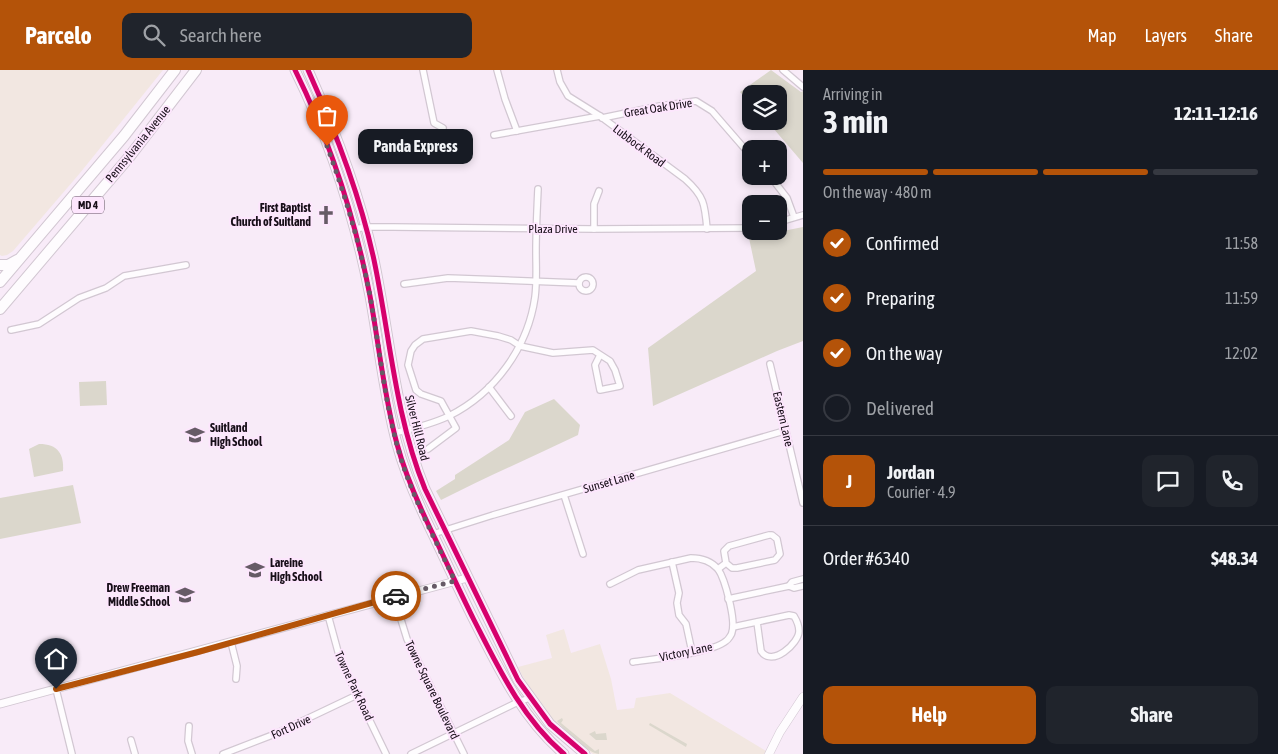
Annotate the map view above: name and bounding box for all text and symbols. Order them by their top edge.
search box [122,13,472,58]
icon: search [140,21,168,49]
text: Parcelo [25,22,92,49]
text: Search here [180,24,262,46]
text: Map [1087,25,1116,46]
text: Layers [1144,25,1187,46]
text: Share [1215,25,1253,46]
map controls [742,85,787,240]
button: layers [742,85,787,130]
text: Arriving in [823,85,883,103]
pin [306,95,348,146]
street label: Great Oak Drive [623,96,693,120]
icon: bag [313,102,341,130]
text: 12:11–12:16 [1174,102,1258,124]
street label: Pennsylvania Avenue [103,103,173,185]
text: 3 min [823,103,888,140]
street label: Lubbock Road [610,122,668,170]
callout: Panda Express [357,128,472,164]
text: Panda Express [373,137,458,155]
button: + [742,140,787,185]
text: On the way · 480 m [823,183,932,201]
button: − [742,195,787,240]
road number: MD 4 [72,196,104,214]
place label: First Baptist Church of Suitland [231,201,312,229]
church icon: First Baptist Church of Suitland [315,204,337,226]
street label: Plaza Drive [528,222,578,236]
icon: check [823,229,851,257]
text: Confirmed [866,232,939,254]
text: 11:58 [1225,234,1258,252]
icon: check [823,284,851,312]
text: Preparing [866,287,935,309]
text: 11:59 [1225,289,1258,307]
icon: check [823,339,851,367]
text: On the way [866,342,943,364]
text: 12:02 [1225,344,1258,362]
street label: Eastern Lane [770,390,796,448]
street label: Silver Hill Road [402,394,432,462]
text: Delivered [866,397,934,419]
place label: Suitland High School [210,421,263,449]
school or university icon: Suitland High School [184,424,206,446]
button: chat [1142,455,1194,507]
button: phone [1206,455,1258,507]
text: Jordan [887,461,935,483]
street label: Sunset Lane [582,468,636,496]
text: J [846,470,852,492]
text: Courier · 4.9 [887,483,956,501]
text: Order #6340 [823,547,910,569]
text: $48.34 [1211,547,1258,569]
place label: Lareine High School [270,556,323,584]
school or university icon: Lareine High School [244,559,266,581]
courier [371,571,421,621]
place label: Drew Freeman Middle School [107,581,171,609]
icon: car [382,582,410,610]
school or university icon: Drew Freeman Middle School [174,584,196,606]
pin [35,638,77,689]
street label: Towne Square Boulevard [402,638,462,742]
street label: Victory Lane [658,640,714,664]
icon: home [42,645,70,673]
street label: Towne Park Road [332,649,376,723]
button: Help [823,686,1036,744]
button: Share [1046,686,1258,744]
street label: Fort Drive [269,712,313,742]

